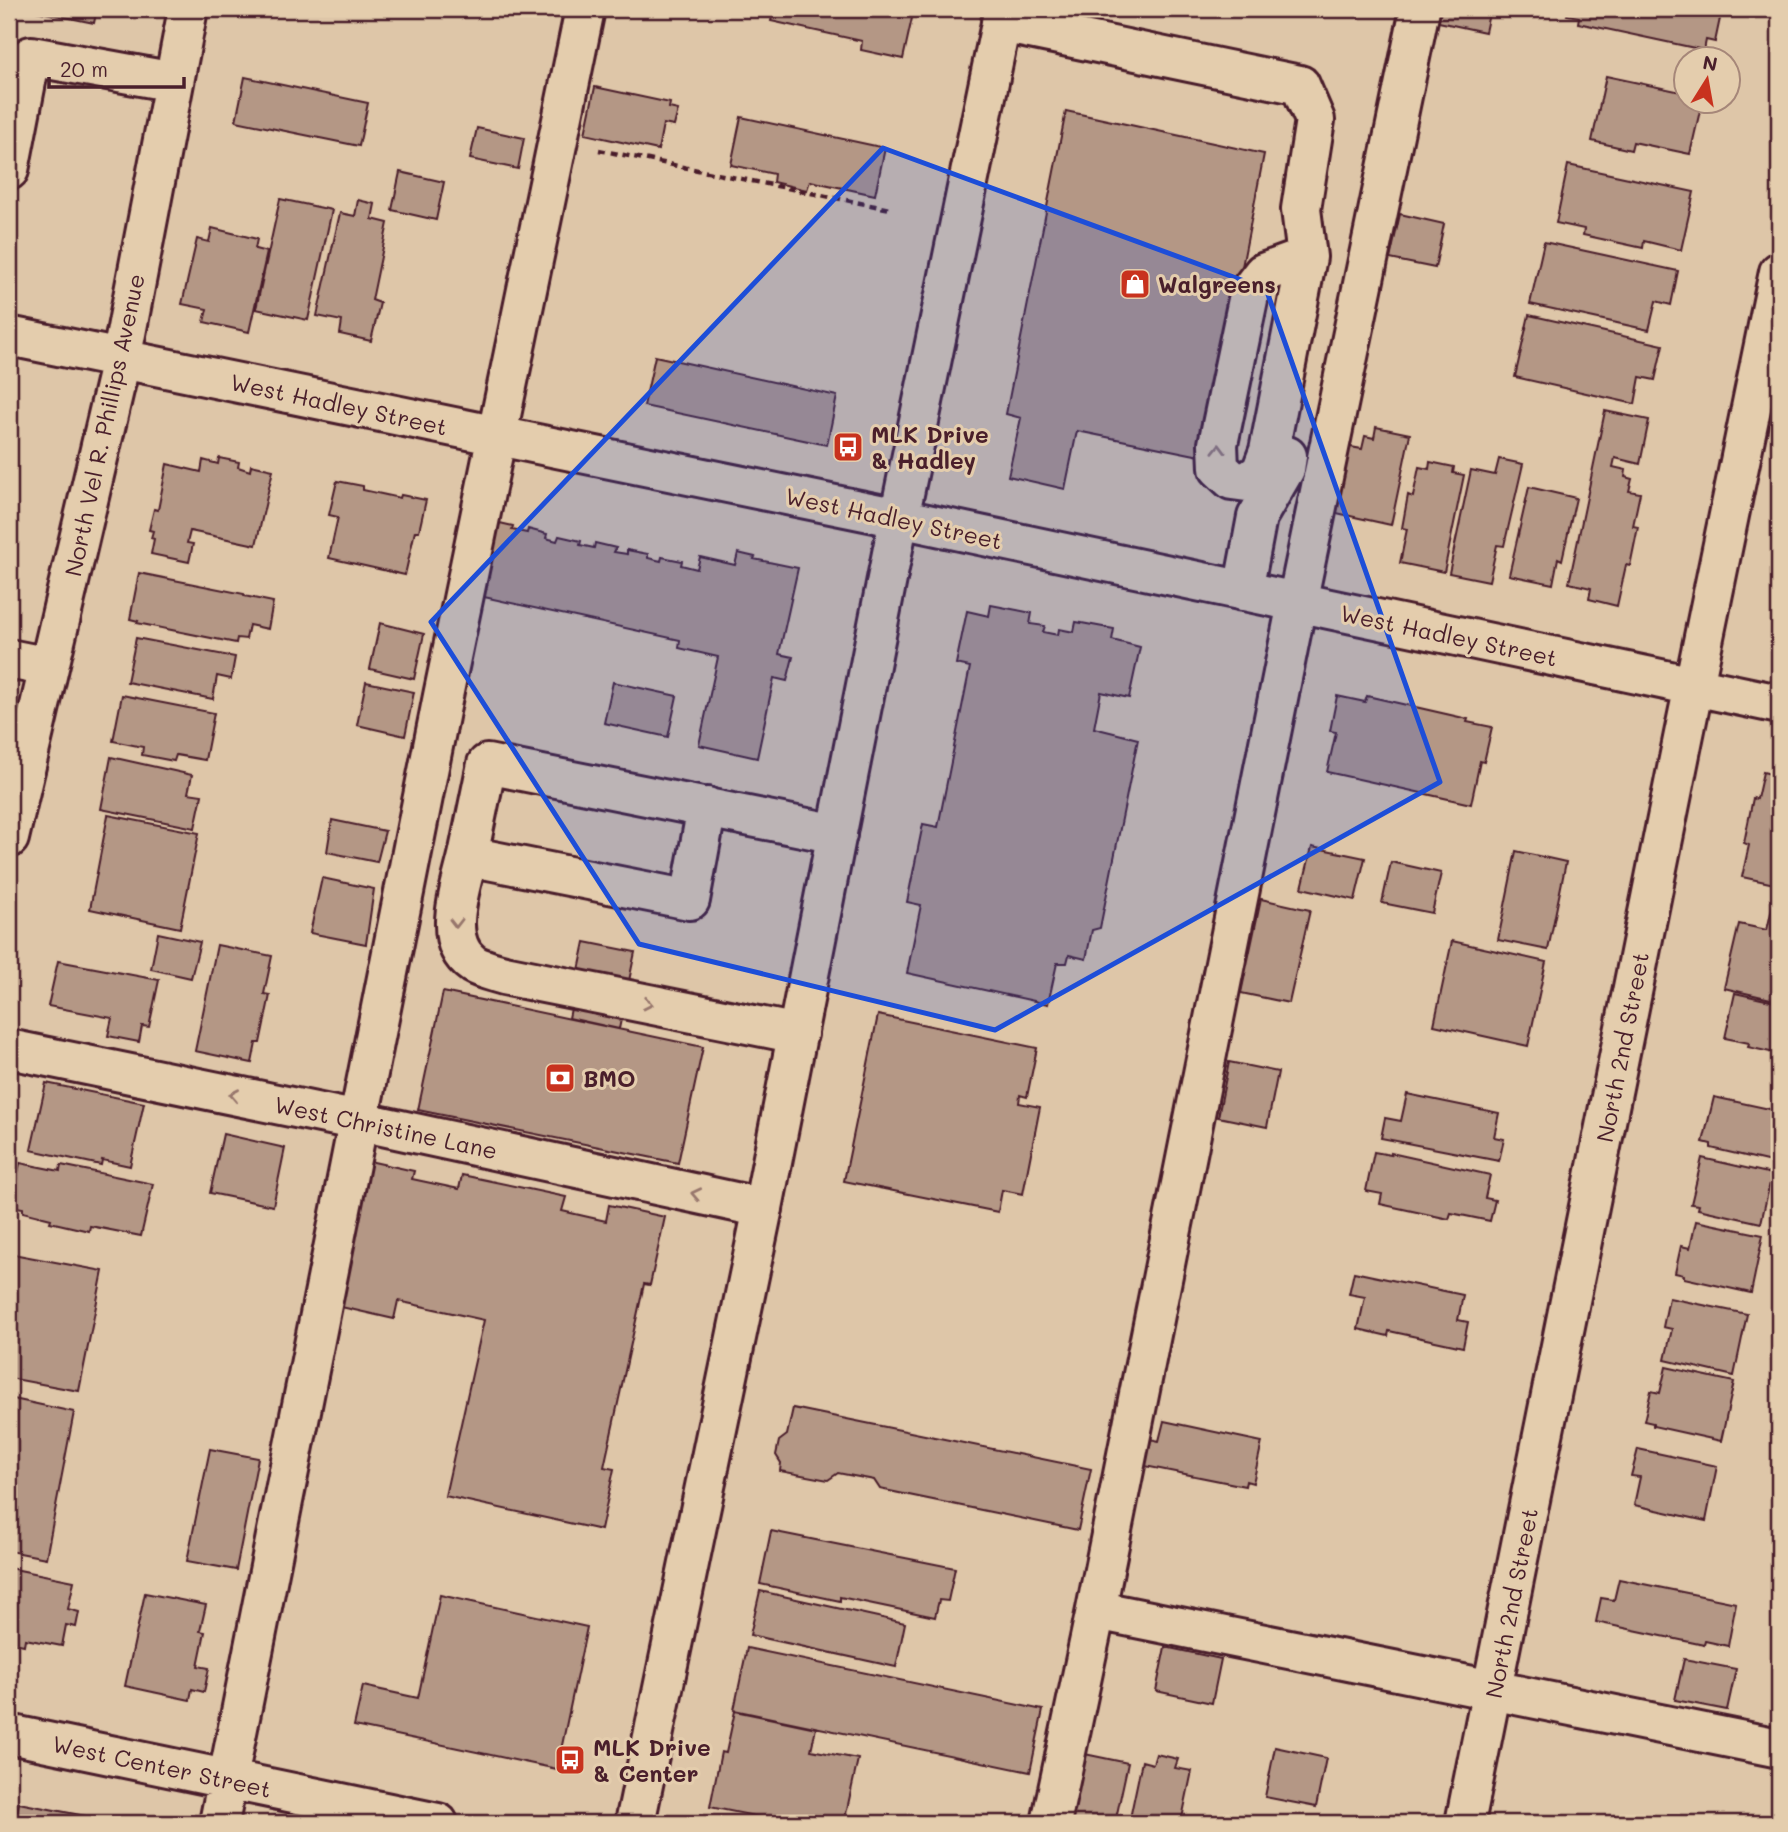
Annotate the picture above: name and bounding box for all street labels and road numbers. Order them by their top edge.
street label: North Vel R. Phillips Avenue [57,271,151,579]
street label: West Hadley Street [228,366,450,442]
street label: West Hadley Street [783,480,1005,556]
street label: West Hadley Street [1338,597,1560,673]
street label: North 2nd Street [1589,949,1655,1145]
street label: West Christine Lane [272,1089,500,1165]
street label: North 2nd Street [1478,1505,1544,1701]
street label: West Center Street [50,1728,274,1804]

